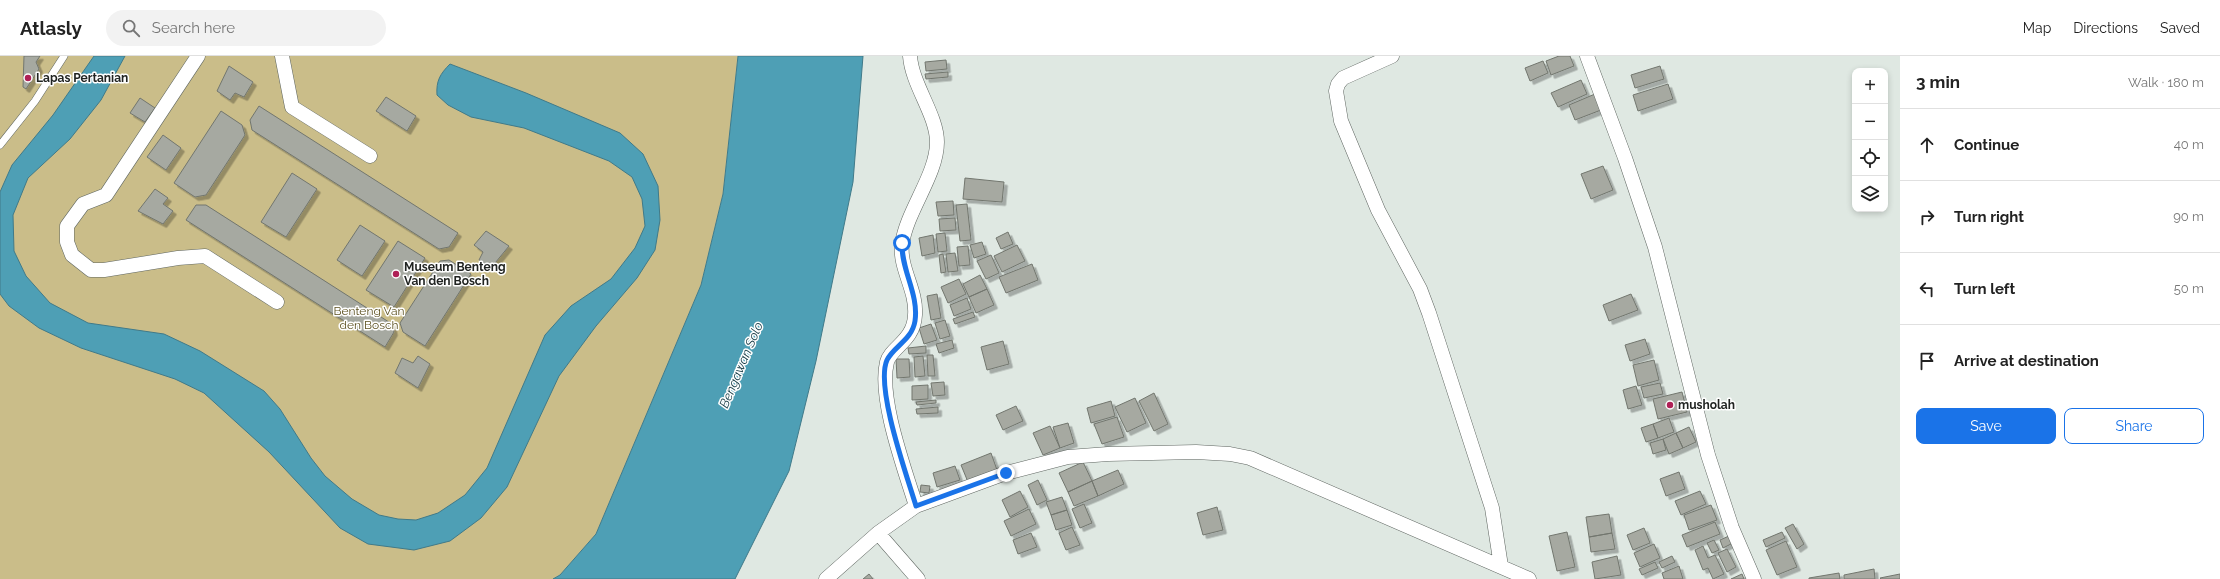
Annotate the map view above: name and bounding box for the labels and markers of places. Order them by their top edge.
place label: Lapas Pertanian [36,71,128,85]
marker: Lapas Pertanian [23,73,33,83]
place label: Museum Benteng Van den Bosch [404,260,506,288]
marker: Museum Benteng Van den Bosch [391,269,401,279]
place label: musholah [1678,398,1735,412]
marker: musholah [1665,400,1675,410]

